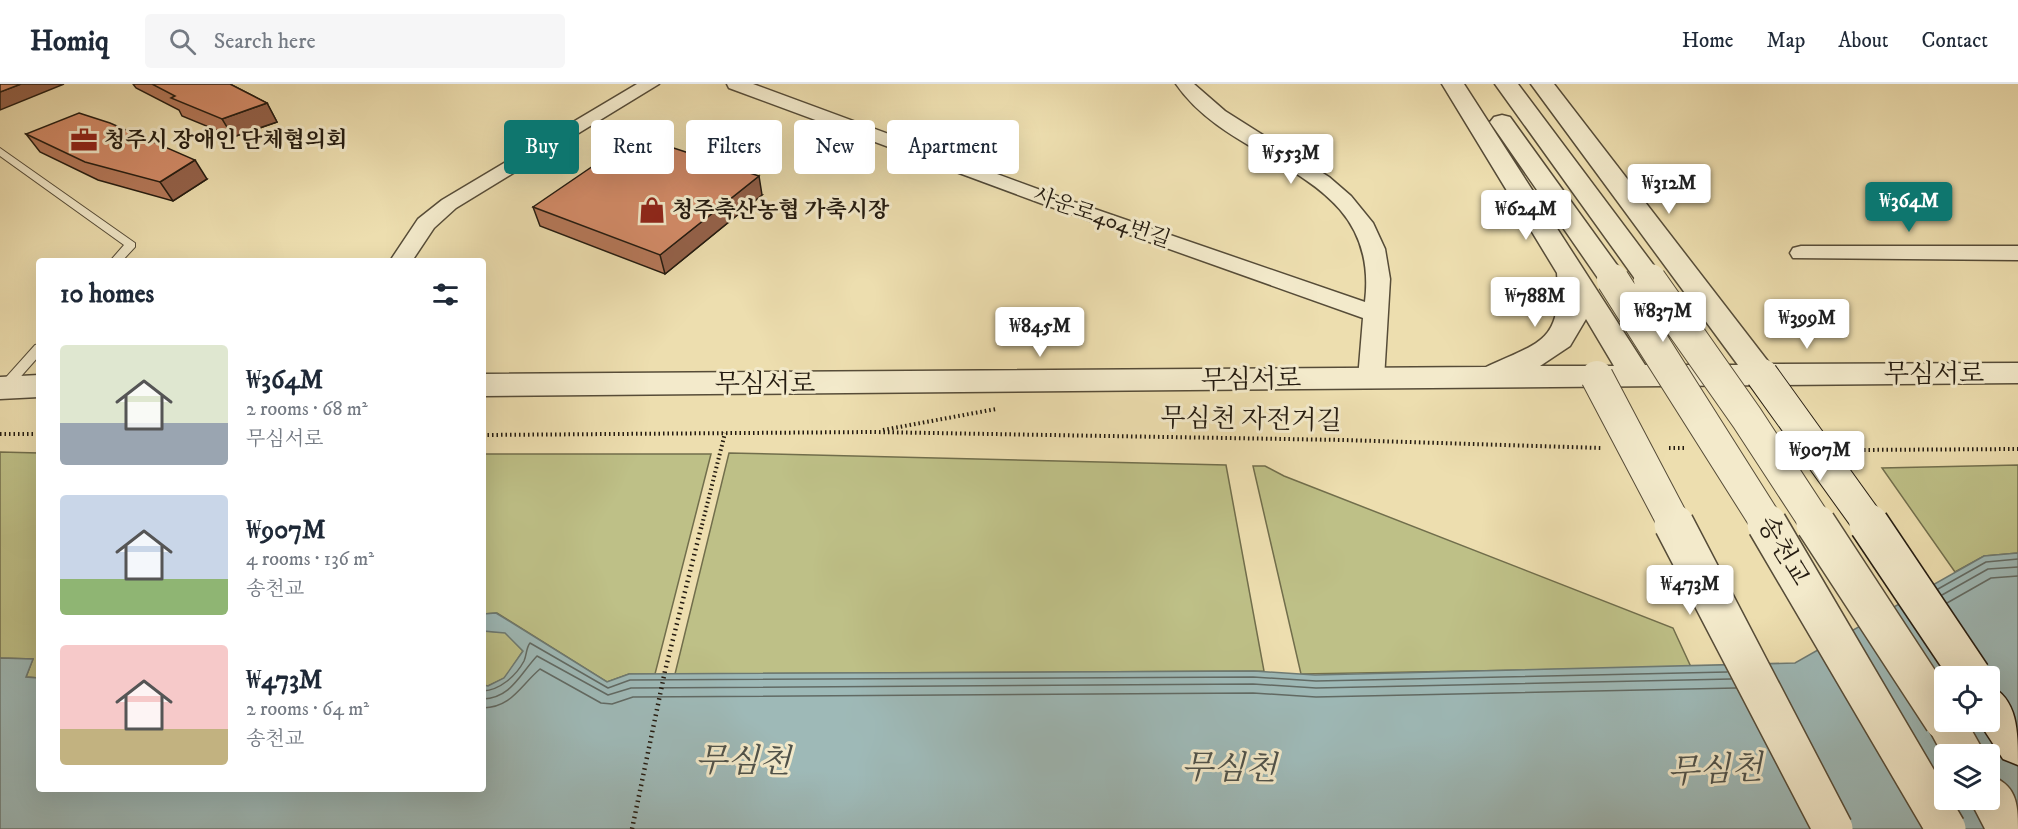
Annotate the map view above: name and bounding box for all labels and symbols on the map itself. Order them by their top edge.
office icon: 청주시 장애인 단체협의회 [69,125,99,155]
place label: 청주시 장애인 단체협의회 [104,127,347,154]
pin: ₩553M [1249,134,1333,185]
pin: ₩312M [1627,164,1711,215]
street label: 사운로404번길 [1030,182,1174,254]
pin: ₩364M [1867,182,1951,233]
pin: ₩624M [1484,190,1568,241]
shop icon: 청주축산농협 가축시장 [637,195,667,225]
place label: 청주축산농협 가축시장 [672,197,890,224]
pin: ₩788M [1493,277,1577,328]
pin: ₩837M [1621,292,1705,343]
pin: ₩399M [1765,299,1849,350]
pin: ₩845M [998,307,1082,358]
street label: 무심서로 [1884,358,1984,391]
street label: 무심서로 [1200,363,1302,397]
street label: 무심서로 [715,368,815,401]
street label: 무심천 자전거길 [1160,402,1342,438]
pin: ₩907M [1778,431,1862,482]
street label: 송천교 [1749,510,1817,592]
pin: ₩473M [1648,565,1732,616]
water label: 무심천 [695,741,793,783]
water label: 무심천 [1181,748,1279,790]
water label: 무심천 [1666,748,1766,794]

